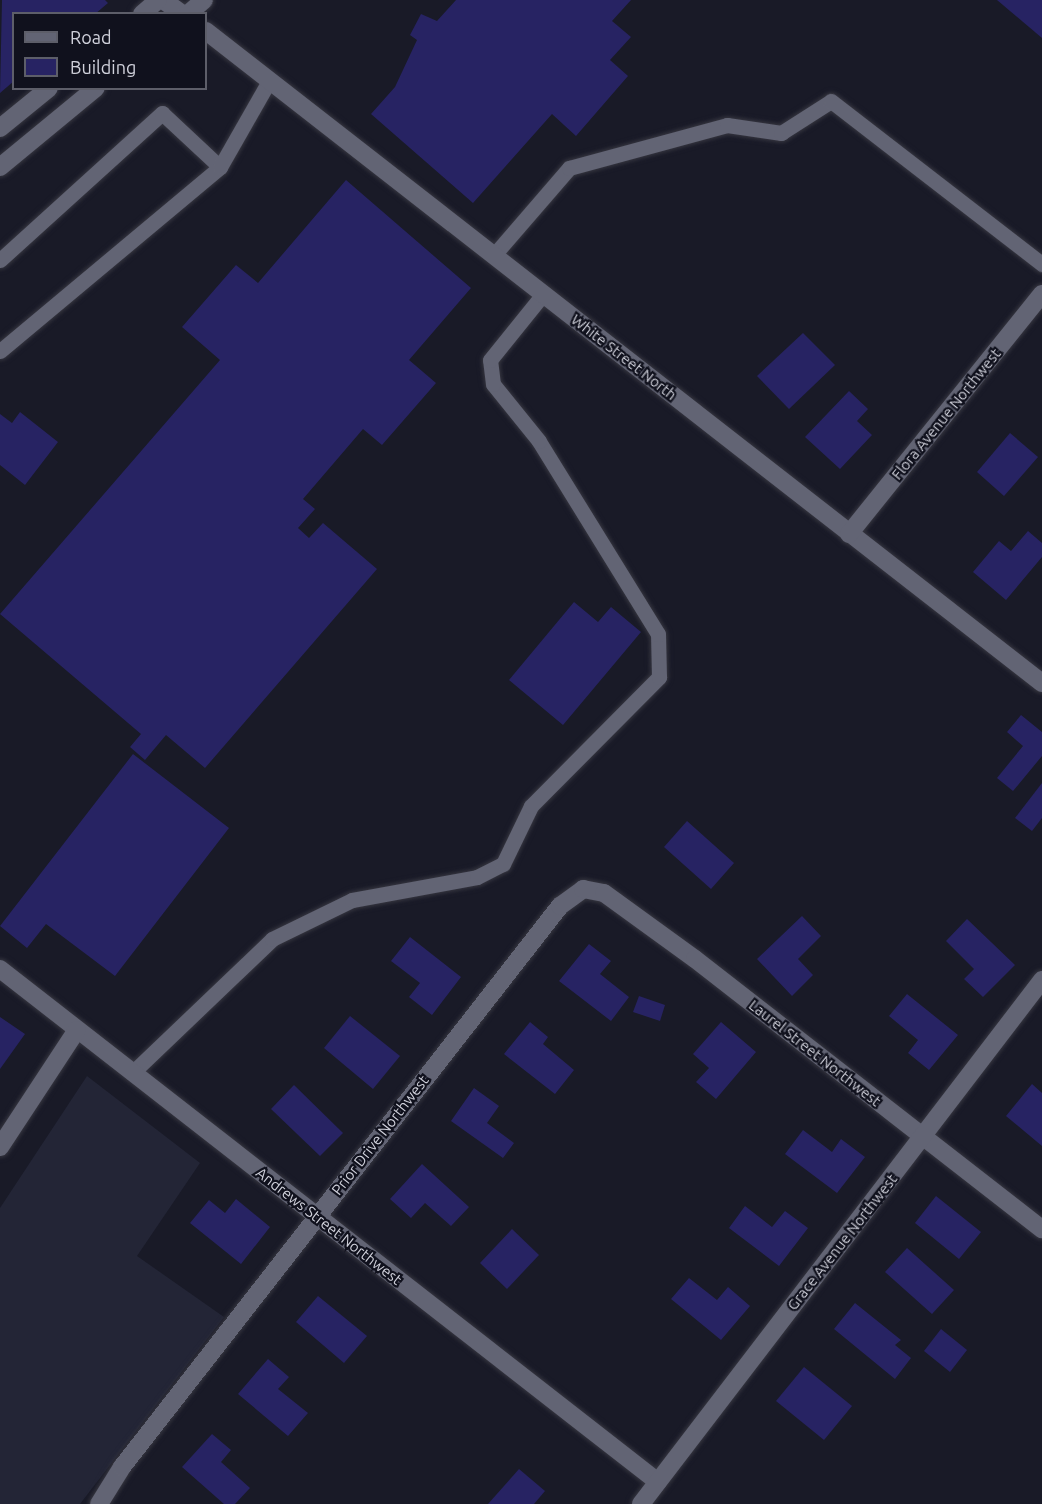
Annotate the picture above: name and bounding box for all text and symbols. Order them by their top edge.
legend [12,12,207,90]
text: Road [70,27,112,47]
text: Building [70,57,136,77]
street label: White Street North [568,310,680,404]
street label: Flora Avenue Northwest [888,345,1004,483]
street label: Laurel Street Northwest [745,996,885,1110]
street label: Prior Drive Northwest [328,1072,432,1198]
street label: Andrews Street Northwest [253,1164,405,1288]
street label: Grace Avenue Northwest [783,1170,901,1314]

